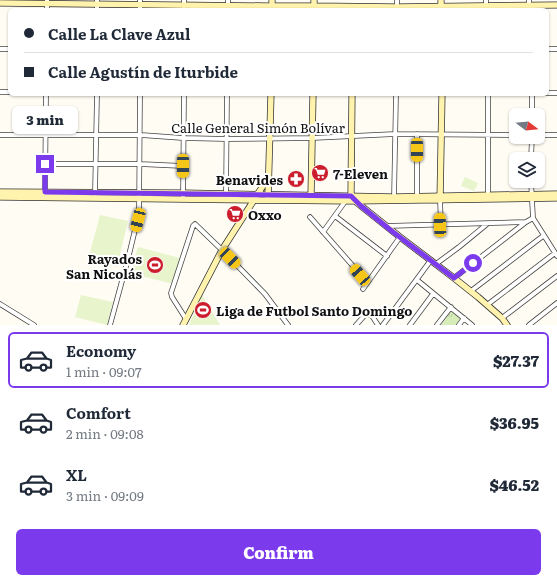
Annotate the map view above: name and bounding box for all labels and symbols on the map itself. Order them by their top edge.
callout: 3 min [12,106,78,134]
north arrow [509,108,545,144]
street label: Calle General Simón Bolívar [171,118,346,137]
car [411,138,423,162]
car [177,154,189,178]
route end [36,155,54,173]
supermarket icon: 7-Eleven [310,163,330,183]
place label: 7-Eleven [333,164,388,183]
pharmacy icon: Benavides [286,169,306,189]
place label: Benavides [216,170,284,189]
supermarket icon: Oxxo [225,204,245,224]
place label: Oxxo [248,205,282,224]
car [129,207,147,233]
car [434,213,446,237]
car [217,245,243,271]
place label: Rayados San Nicolás [66,249,143,283]
route start [464,254,482,272]
sports icon: Rayados San Nicolás [145,255,165,275]
car [348,262,372,288]
sports icon: Liga de Futbol Santo Domingo [193,300,213,320]
place label: Liga de Futbol Santo Domingo [216,301,412,320]

